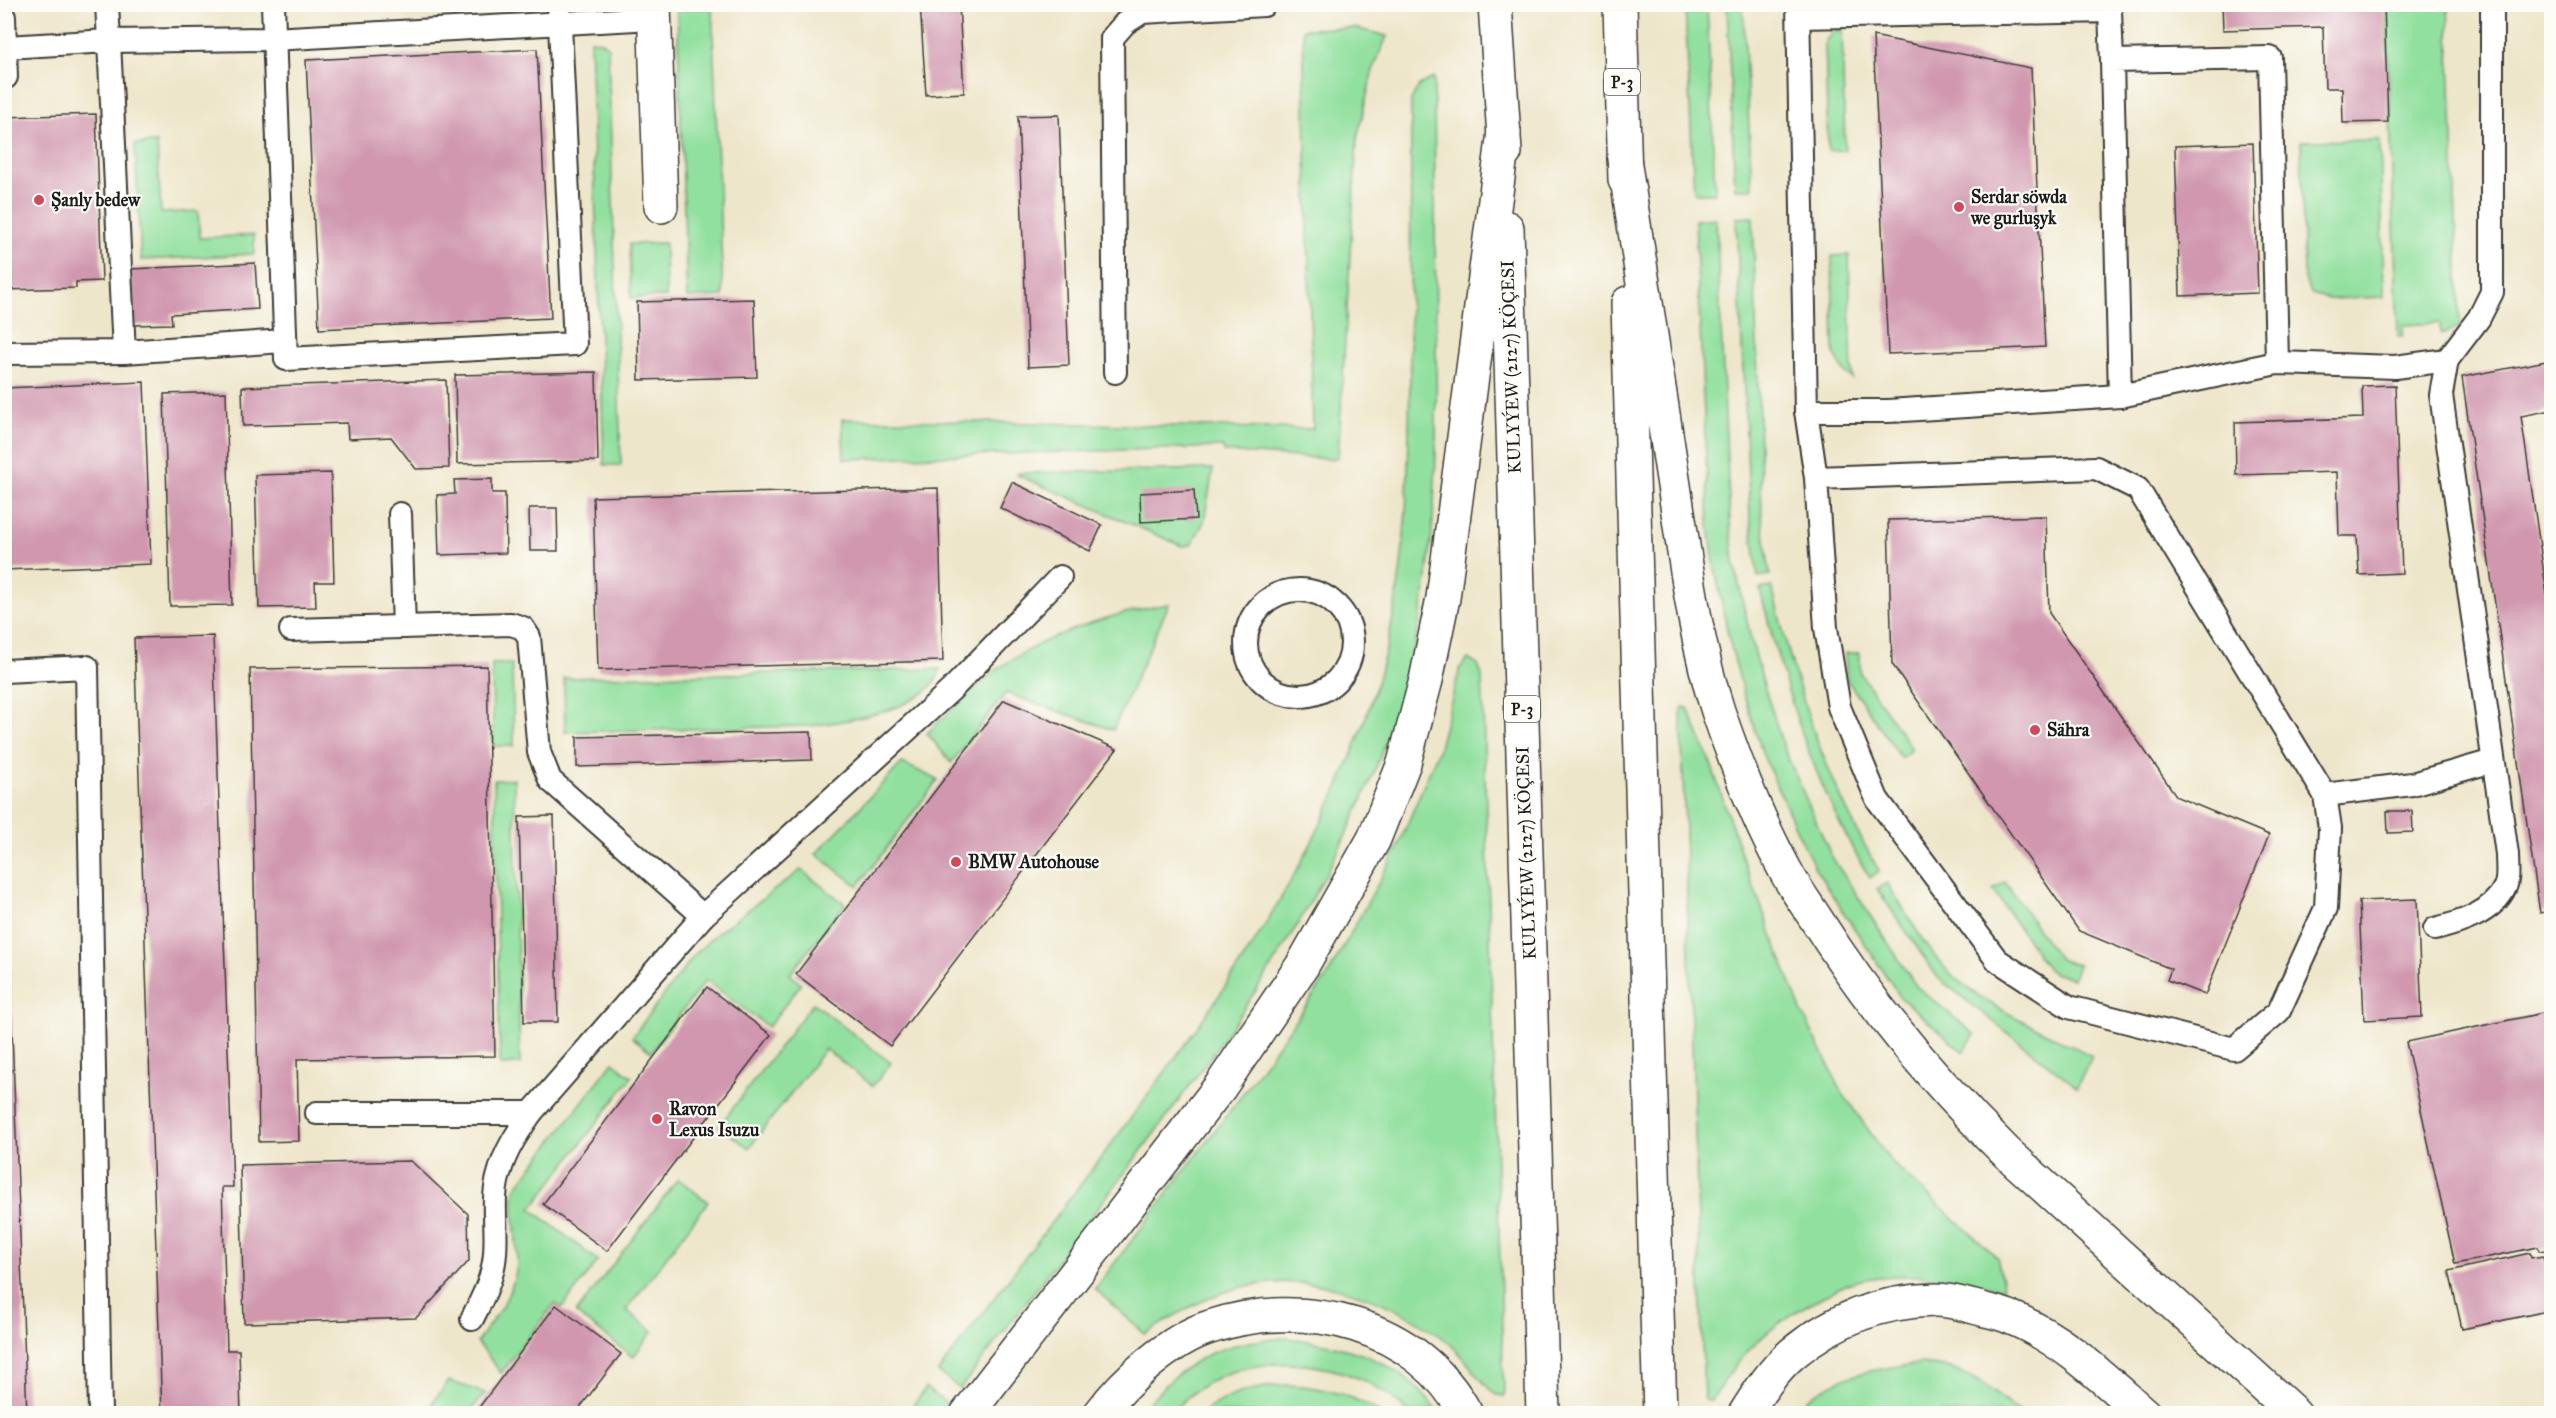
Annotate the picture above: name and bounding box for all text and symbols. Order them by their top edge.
road number: P-3 [1604,69,1640,95]
place label: Serdar söwda we gurluşyk [1970,186,2067,230]
place label: Şanly bedew [51,189,141,212]
marker: Şanly bedew [32,193,46,207]
marker: Serdar söwda we gurluşyk [1952,200,1966,214]
street label: KULYÝEW (2127) KÖÇESI [1493,260,1527,474]
road number: P-3 [1504,696,1540,722]
place label: Sähra [2047,719,2090,741]
marker: Sähra [2028,723,2042,737]
street label: KULYÝEW (2127) KÖÇESI [1508,746,1542,960]
place label: BMW Autohouse [968,851,1100,873]
marker: BMW Autohouse [949,855,963,869]
place label: Ravon Lexus Isuzu [669,1098,760,1141]
marker: Ravon Lexus Isuzu [650,1112,664,1126]

